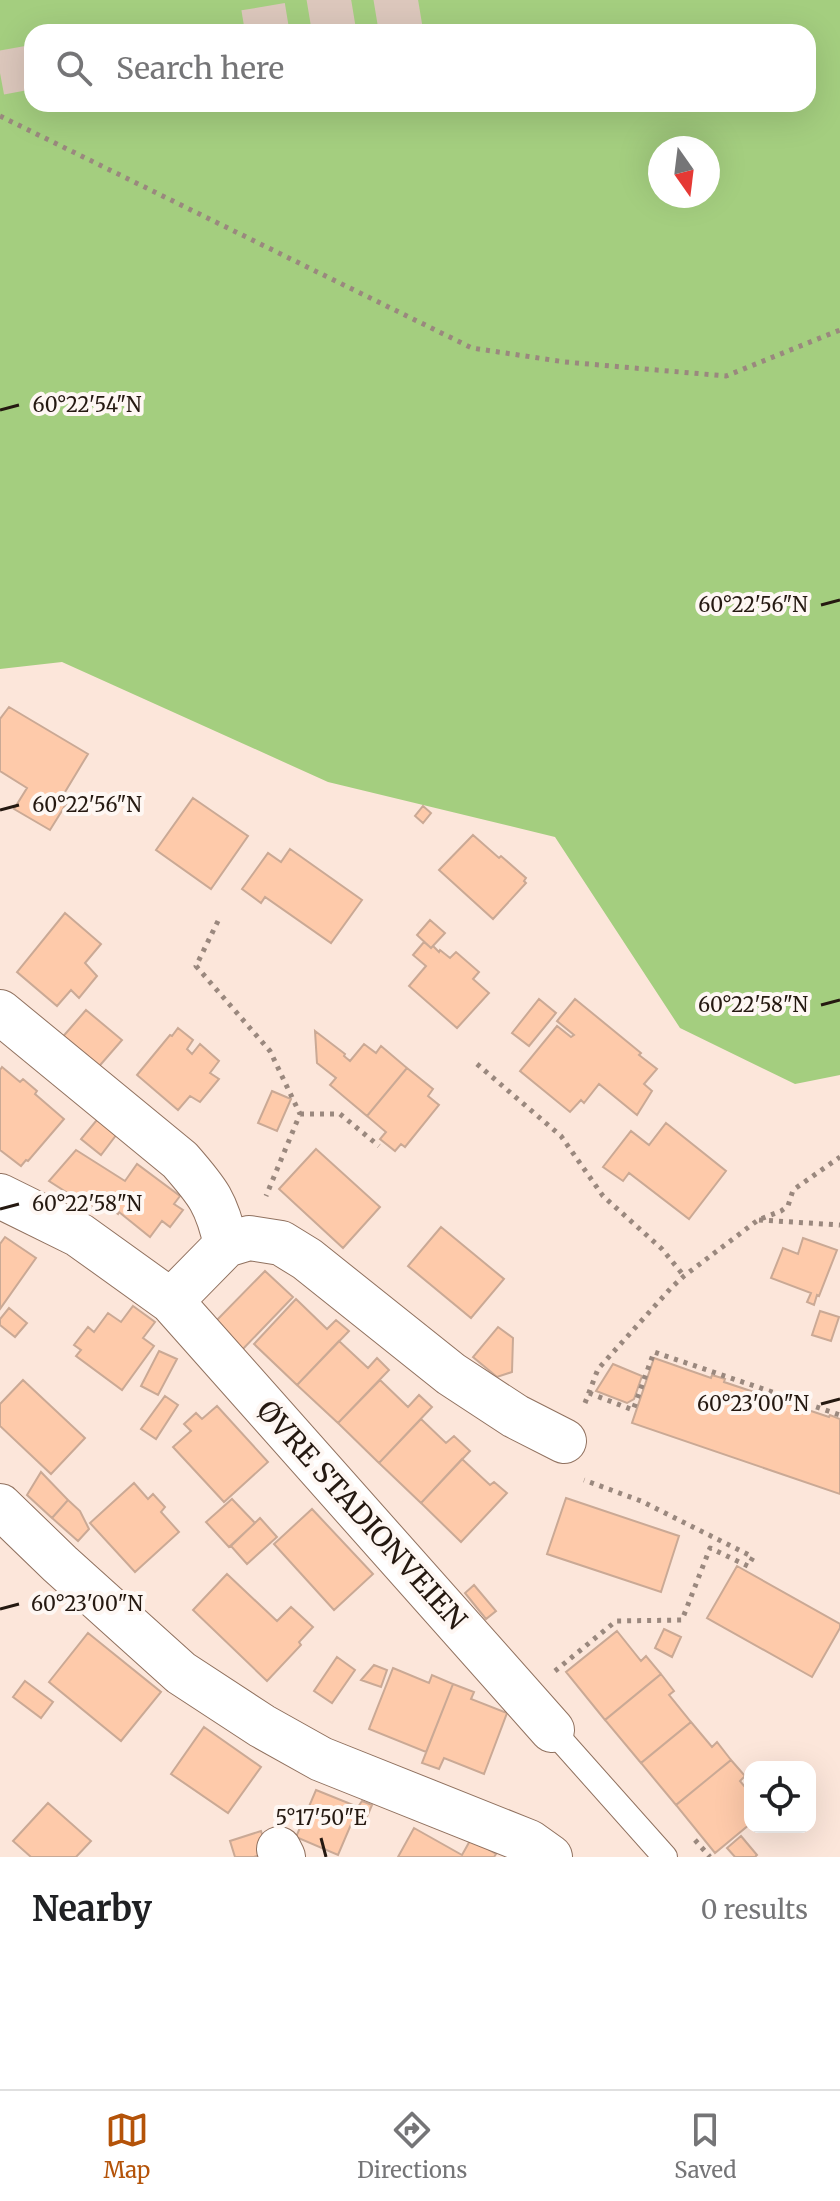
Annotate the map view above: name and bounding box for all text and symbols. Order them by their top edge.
search box [24,24,816,112]
icon: search [52,46,96,90]
text: Search here [116,49,284,87]
north arrow [648,136,720,208]
text: 60°22'54"N [33,392,142,417]
text: 60°22'56"N [698,592,808,617]
text: 60°22'56"N [32,792,142,817]
text: 60°22'58"N [698,992,809,1017]
text: 60°22'58"N [32,1191,143,1216]
text: 60°23'00"N [697,1391,810,1416]
street label: ØVRE STADIONVEIEN [249,1393,475,1638]
text: 60°23'00"N [31,1591,144,1616]
map controls [744,1761,816,1833]
button: locate [744,1761,816,1833]
text: 5°17'50"E [276,1805,367,1830]
text: Nearby [32,1888,152,1930]
text: 0 results [701,1893,808,1926]
tab: Map [103,2108,150,2184]
tab: Directions [357,2108,467,2184]
tab: Saved [674,2108,737,2184]

